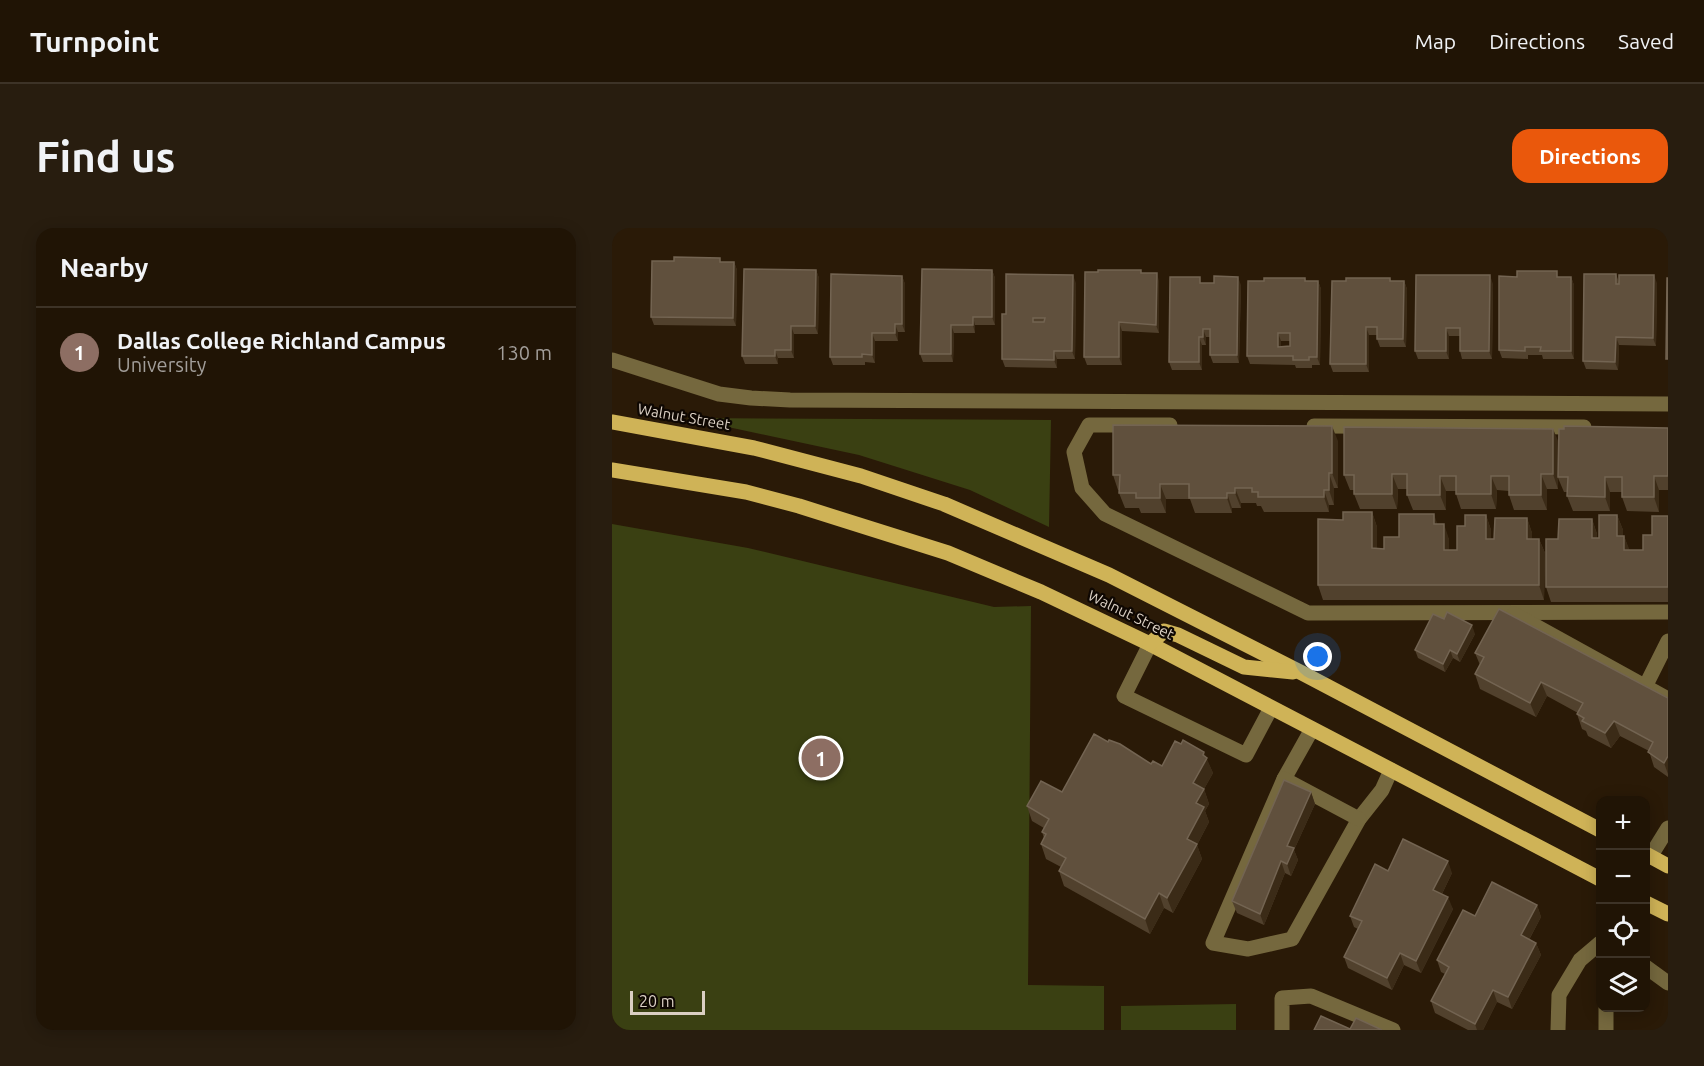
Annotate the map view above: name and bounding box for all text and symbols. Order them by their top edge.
text: Turnpoint [30,26,159,57]
text: Map [1415,29,1456,53]
text: Directions [1489,29,1585,53]
text: Saved [1618,29,1674,53]
button: Directions [1512,129,1668,183]
text: Find us [36,133,175,180]
text: Nearby [60,253,148,282]
text: Dallas College Richland Campus [117,328,446,353]
text: 1 [74,341,85,364]
text: 130 m [496,341,552,364]
text: University [117,353,206,376]
street label: Walnut Street [637,400,732,433]
street label: Walnut Street [1085,586,1177,643]
your location [1303,642,1332,671]
pin: 1 [802,736,840,780]
map controls [1596,796,1650,1012]
button: + [1596,796,1650,850]
button: − [1596,850,1650,904]
button: locate [1596,904,1650,958]
button: layers [1596,958,1650,1012]
scale bar [630,988,705,1016]
text: 20 m [639,992,675,1010]

